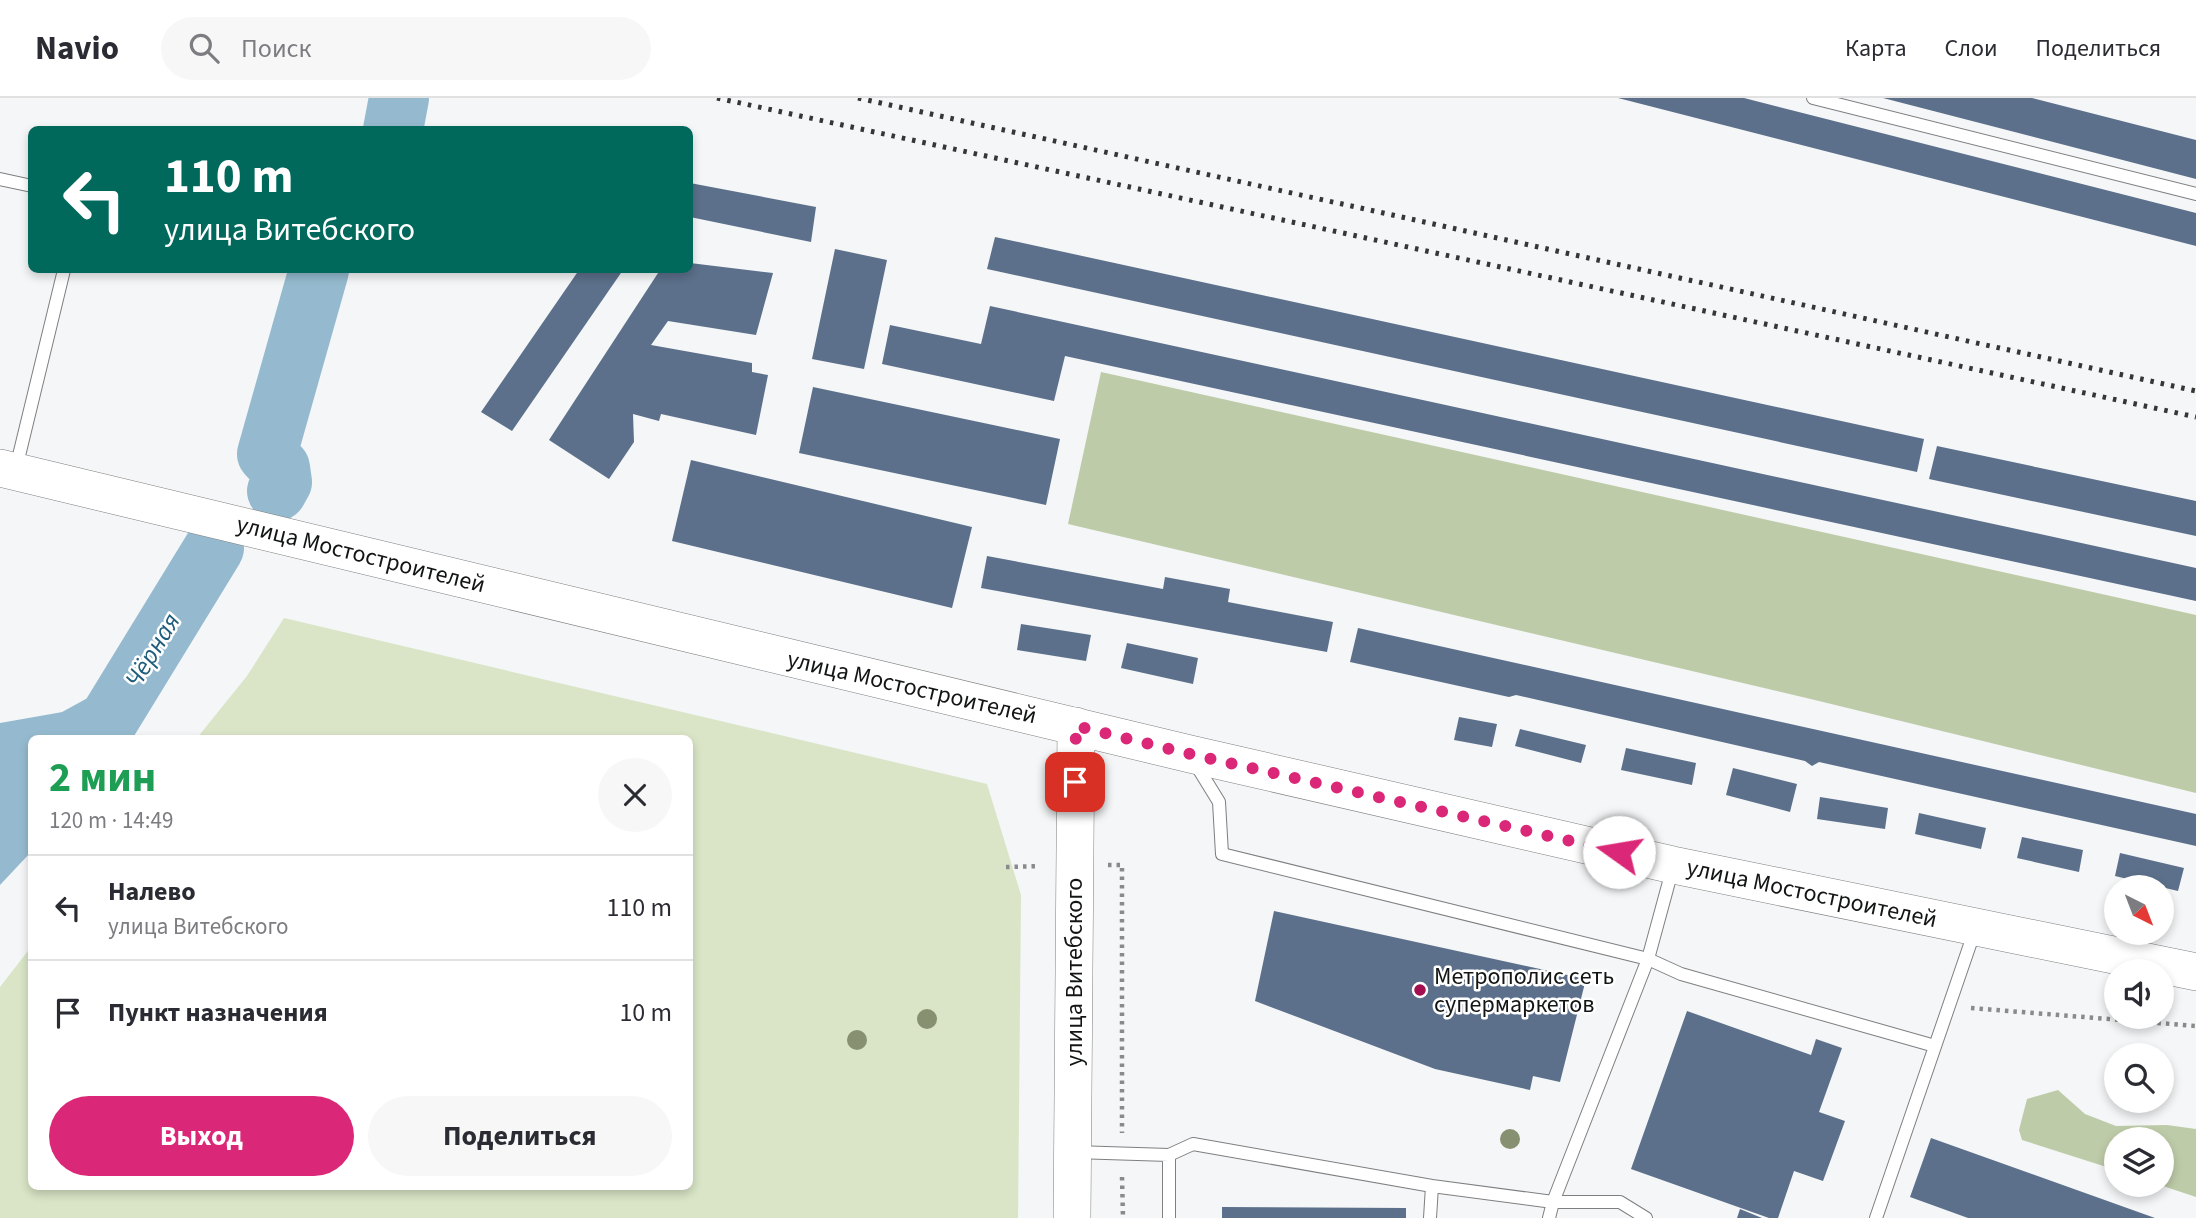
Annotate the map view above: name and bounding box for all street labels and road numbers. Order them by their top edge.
street label: улица Мостостроителей [233,507,489,602]
street label: улица Мостостроителей [784,642,1040,733]
street label: улица Мостостроителей [1684,850,1940,937]
street label: улица Витебского [1057,878,1092,1066]

